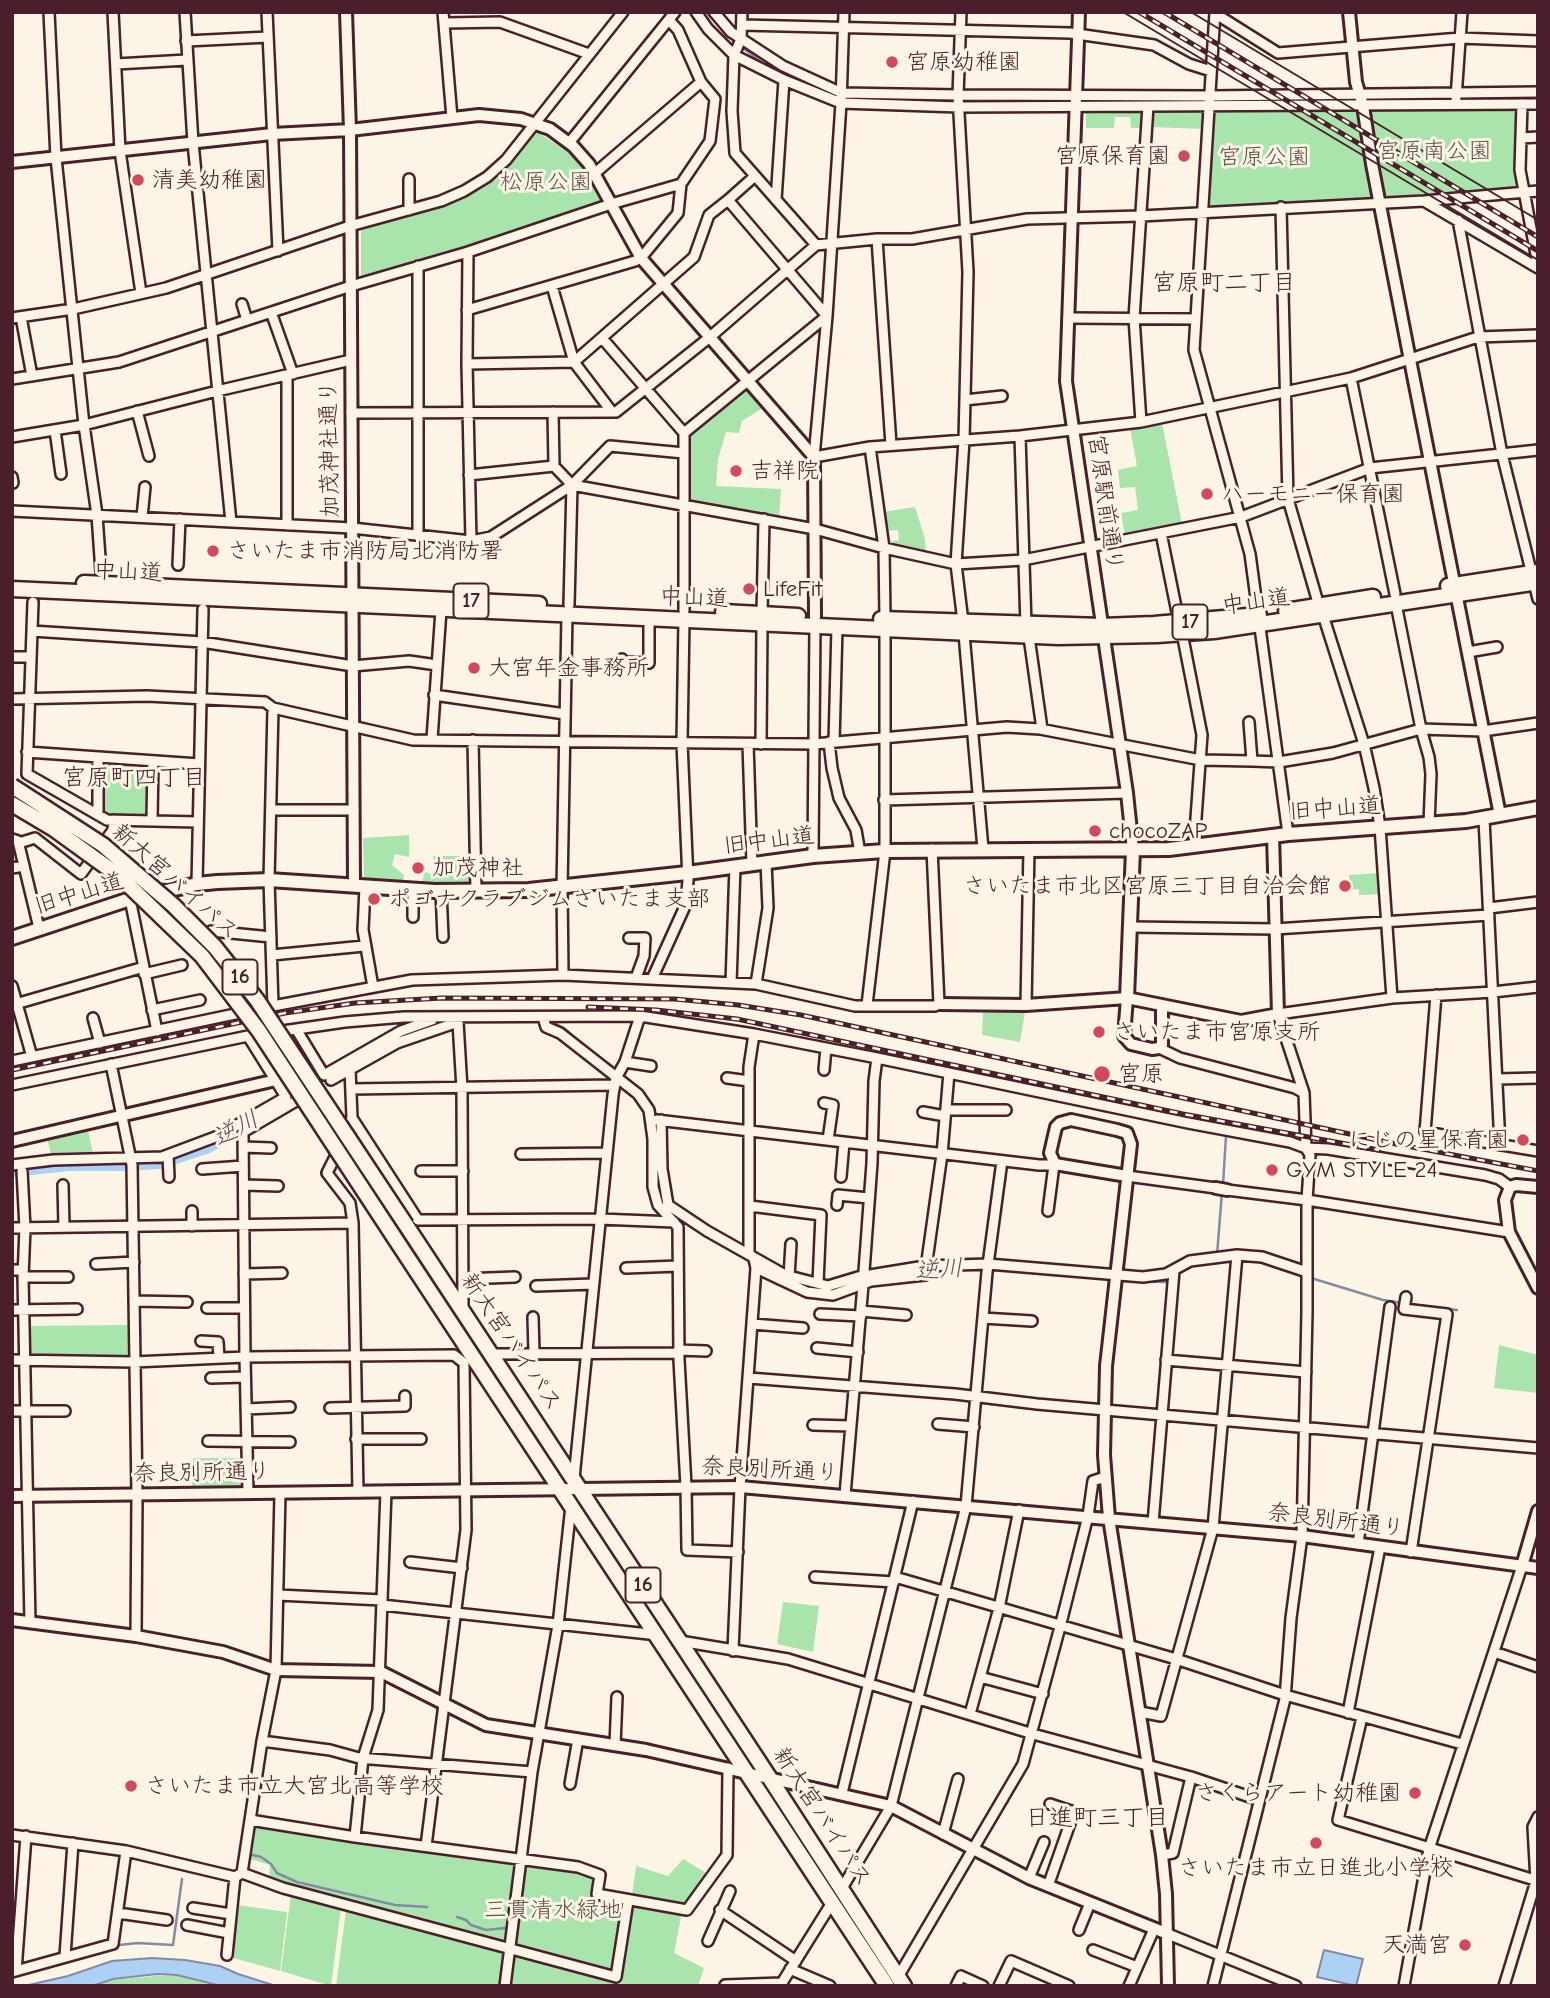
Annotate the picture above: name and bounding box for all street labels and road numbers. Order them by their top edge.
street label: 加茂神社通り [315,380,345,518]
street label: 宮原駅前通り [1082,433,1128,573]
street label: 中山道 [93,556,163,588]
street label: 中山道 [659,583,729,613]
road number: 17 [454,584,489,618]
street label: 中山道 [1220,584,1292,620]
road number: 17 [1172,604,1208,640]
street label: 旧中山道 [1288,792,1382,826]
street label: 新大宮バイパス [106,818,244,946]
street label: 旧中山道 [722,822,816,860]
street label: 旧中山道 [31,867,127,921]
road number: 16 [222,960,258,995]
street label: 新大宮バイパス [455,1268,567,1416]
street label: 奈良別所通り [700,1453,840,1487]
street label: 奈良別所通り [133,1458,271,1488]
street label: 奈良別所通り [1266,1499,1406,1543]
road number: 16 [626,1568,660,1602]
street label: 新大宮バイパス [767,1742,877,1892]

